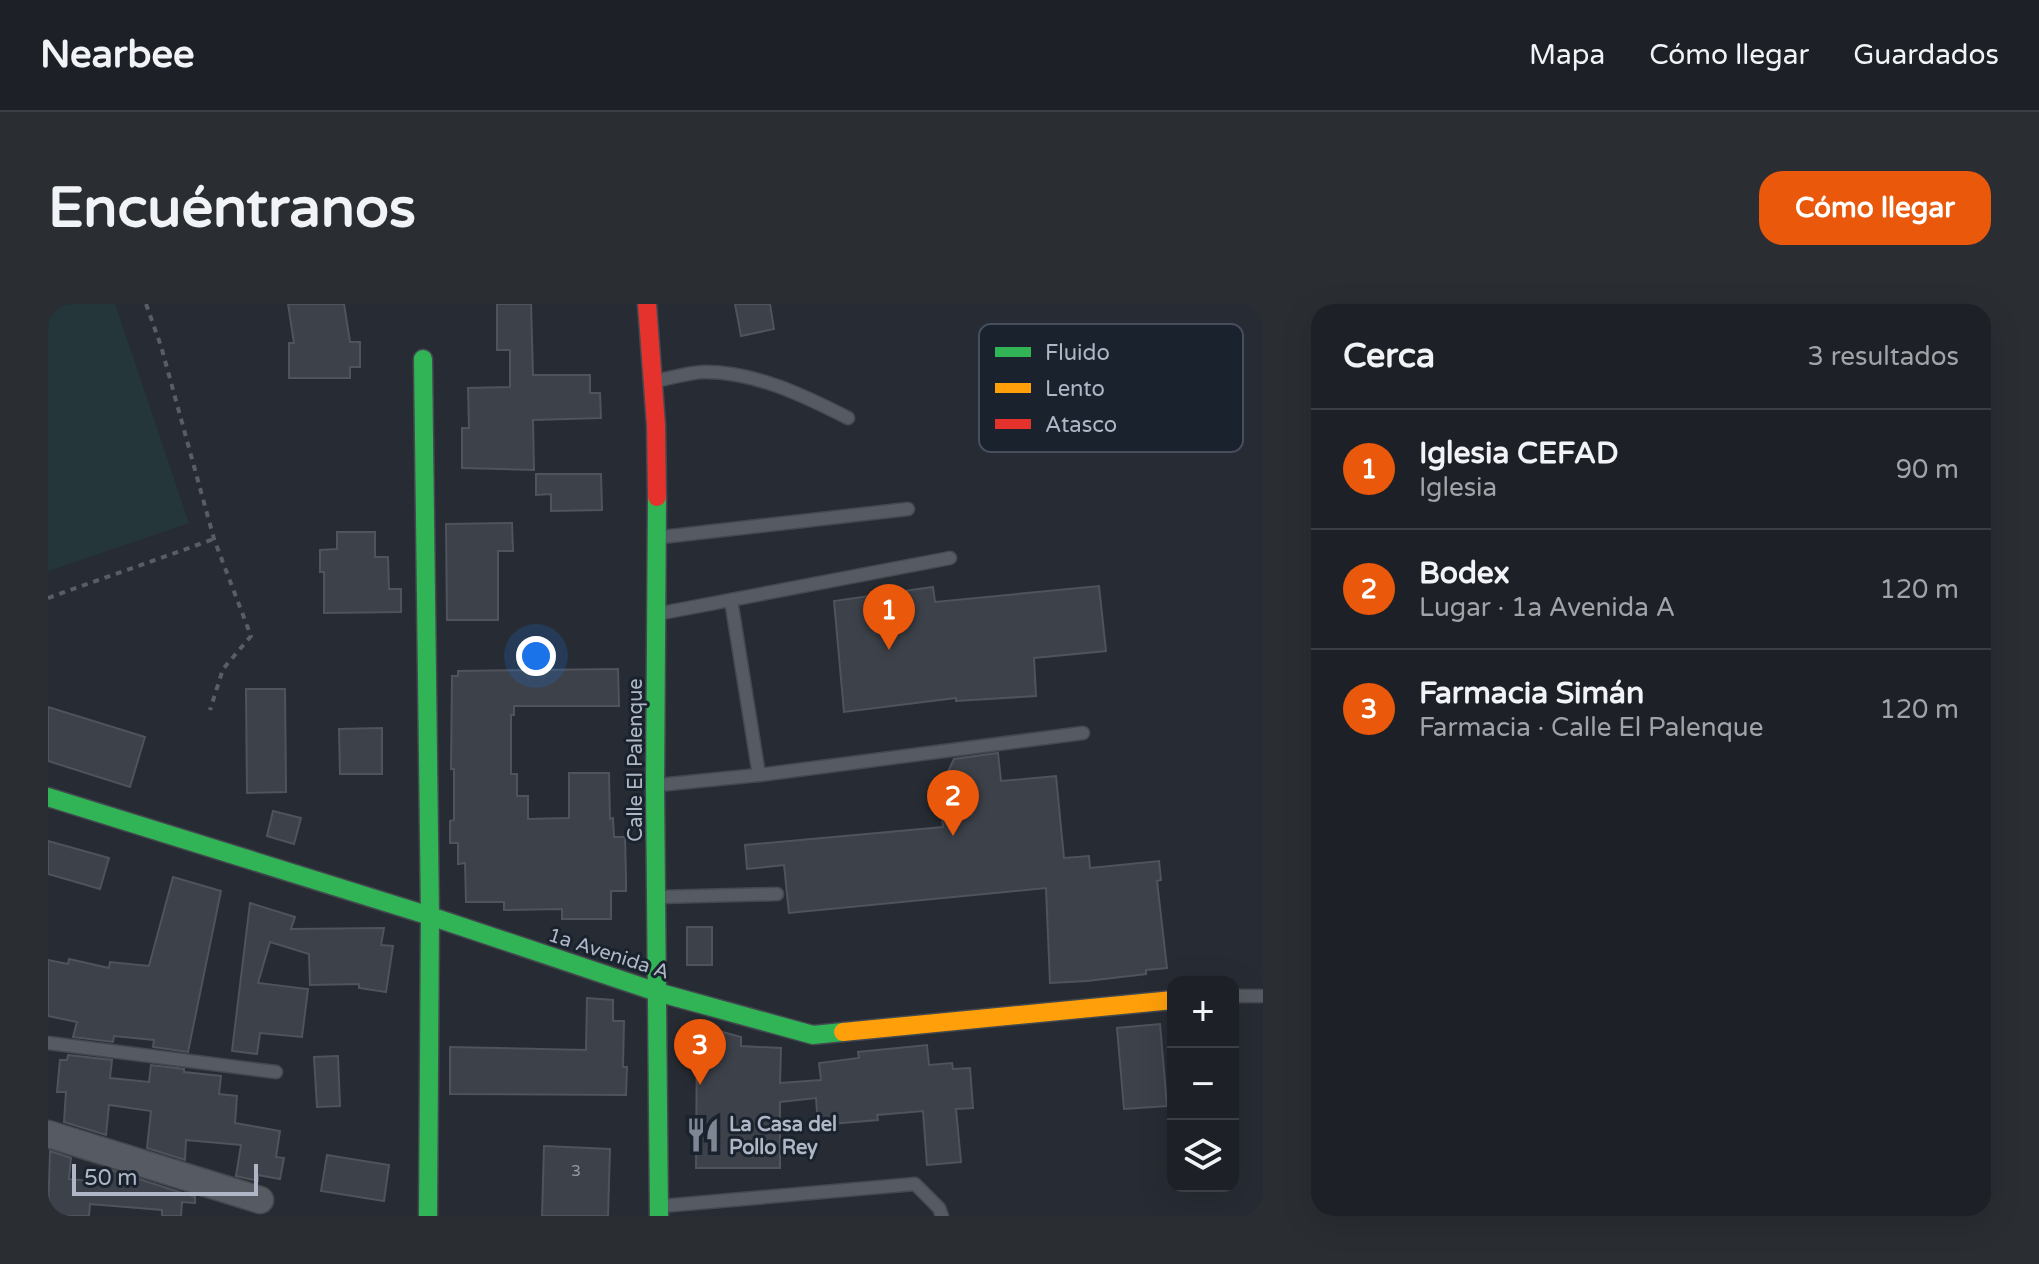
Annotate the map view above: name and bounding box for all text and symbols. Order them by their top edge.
text: Nearbee [40,32,194,78]
text: Mapa [1529,38,1605,72]
text: Cómo llegar [1649,38,1809,72]
text: Guardados [1853,38,1999,72]
button: Cómo llegar [1759,171,1991,245]
text: Encuéntranos [48,175,416,242]
legend [979,324,1243,452]
text: Cerca [1343,336,1435,377]
text: Fluido [1045,340,1110,366]
text: 3 resultados [1808,341,1959,372]
text: Lento [1045,376,1105,402]
text: Atasco [1045,412,1117,438]
text: Iglesia CEFAD [1419,435,1619,472]
text: 1 [1361,454,1377,485]
text: 90 m [1896,454,1959,485]
text: Iglesia [1419,472,1497,503]
text: Bodex [1419,555,1510,592]
text: 2 [1361,574,1377,605]
text: 120 m [1879,574,1959,605]
pin: 1 [863,584,915,650]
text: Lugar · 1a Avenida A [1419,592,1675,623]
your location [516,636,556,676]
text: Farmacia Simán [1419,675,1644,712]
street label: Calle El Palenque [624,678,648,842]
text: 3 [1361,694,1377,725]
text: 120 m [1879,694,1959,725]
text: Farmacia · Calle El Palenque [1419,712,1763,743]
pin: 2 [927,770,979,836]
street label: 1a Avenida A [545,923,672,985]
map controls [1167,976,1239,1192]
button: + [1167,976,1239,1048]
pin: 3 [674,1019,726,1085]
button: − [1167,1048,1239,1120]
place label: La Casa del Pollo Rey [729,1113,837,1160]
restaurant icon: La Casa del Pollo Rey [684,1116,722,1154]
button: layers [1167,1120,1239,1192]
scale bar [72,1160,258,1196]
house number: 3 [571,1161,581,1181]
text: 50 m [84,1165,138,1191]

